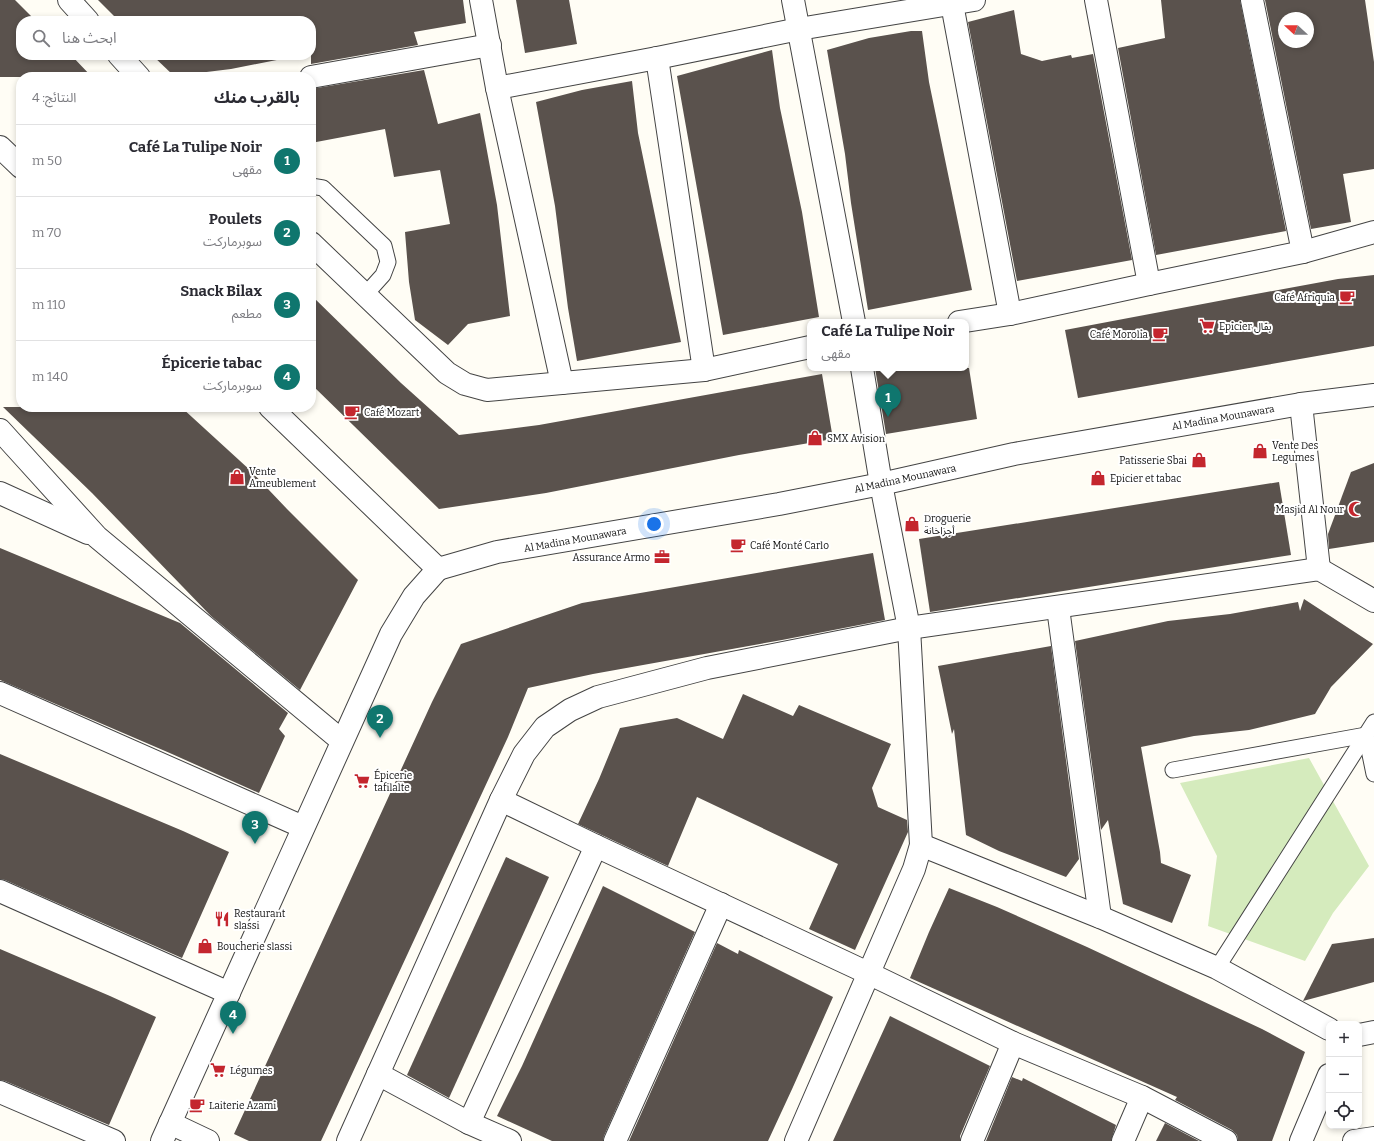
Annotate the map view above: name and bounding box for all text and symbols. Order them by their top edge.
north arrow [1278,12,1314,48]
search box [16,16,316,60]
icon: search [30,27,52,49]
text: ابحث هنا [62,29,117,47]
text: بالقرب منك [214,87,300,108]
text: النتائج: 4 [32,90,76,105]
text: Café La Tulipe Noir [129,138,262,156]
text: 50 m [32,153,62,168]
text: 1 [284,153,290,168]
text: مقهى [233,162,262,177]
text: Poulets [209,210,262,228]
text: 70 m [32,225,62,240]
text: 2 [283,225,291,240]
text: سوبرماركت [203,234,262,249]
text: Snack Bilax [180,282,262,300]
cafe icon: Café Afriquia [1338,288,1356,306]
place label: Café Afriquia [1274,292,1336,304]
text: 110 m [32,297,66,312]
text: 3 [283,297,291,312]
text: مطعم [232,306,262,321]
supermarket icon: Epicier بقال [1198,317,1216,335]
popup [807,319,969,371]
place label: Epicier بقال [1219,321,1272,333]
text: Café La Tulipe Noir [821,322,955,340]
cafe icon: Café Morolia [1151,325,1169,343]
place label: Café Morolia [1090,329,1149,341]
text: مقهى [821,346,851,361]
text: Épicerie tabac [162,354,262,372]
text: 140 m [32,369,68,384]
text: 4 [283,369,291,384]
text: سوبرماركت [203,378,262,393]
pin: 1 [875,384,901,417]
cafe icon: Café Mozart [343,403,361,421]
street label: Al Madina Mounawara [1171,403,1276,433]
place label: Café Mozart [364,407,420,419]
shop icon: SMX Avision [806,429,824,447]
place label: SMX Avision [827,433,886,445]
place label: Vente Des Legumes [1272,440,1319,464]
shop icon: Vente Des Legumes [1251,442,1269,460]
shop icon: Patisserie Sbai [1190,451,1208,469]
place label: Patisserie Sbai [1119,455,1187,467]
street label: Al Madina Mounawara [853,462,958,496]
place label: Vente Ameublement [249,466,317,490]
shop icon: Vente Ameublement [228,468,246,486]
shop icon: Epicier et tabac [1089,469,1107,487]
place label: Epicier et tabac [1110,473,1181,485]
mosque icon: Masjid Al Nour [1347,500,1365,518]
place label: Masjid Al Nour [1275,504,1345,516]
place label: Droguerie أجزاخانة [924,513,971,537]
your location [644,514,664,534]
shop icon: Droguerie أجزاخانة [903,515,921,533]
street label: Al Madina Mounawara [523,525,628,555]
cafe icon: Café Monté Carlo [729,536,747,554]
place label: Café Monté Carlo [750,540,829,552]
office icon: Assurance Armo [653,548,671,566]
place label: Assurance Armo [573,552,650,564]
pin: 2 [367,705,393,738]
place label: Épicerie tafilalte [374,768,412,794]
supermarket icon: Épicerie tafilalte [353,772,371,790]
pin: 3 [242,811,268,844]
place label: Restaurant slassi [234,908,286,932]
restaurant icon: Restaurant slassi [213,910,231,928]
shop icon: Boucherie slassi [196,937,214,955]
place label: Boucherie slassi [217,941,292,953]
pin: 4 [220,1001,246,1034]
map controls [1326,1021,1362,1129]
button: + [1326,1021,1362,1057]
button: − [1326,1057,1362,1093]
supermarket icon: Légumes [209,1061,227,1079]
place label: Légumes [230,1065,273,1077]
button: locate [1326,1093,1362,1129]
cafe icon: Laiterie Azami [188,1096,206,1114]
place label: Laiterie Azami [209,1100,276,1112]

